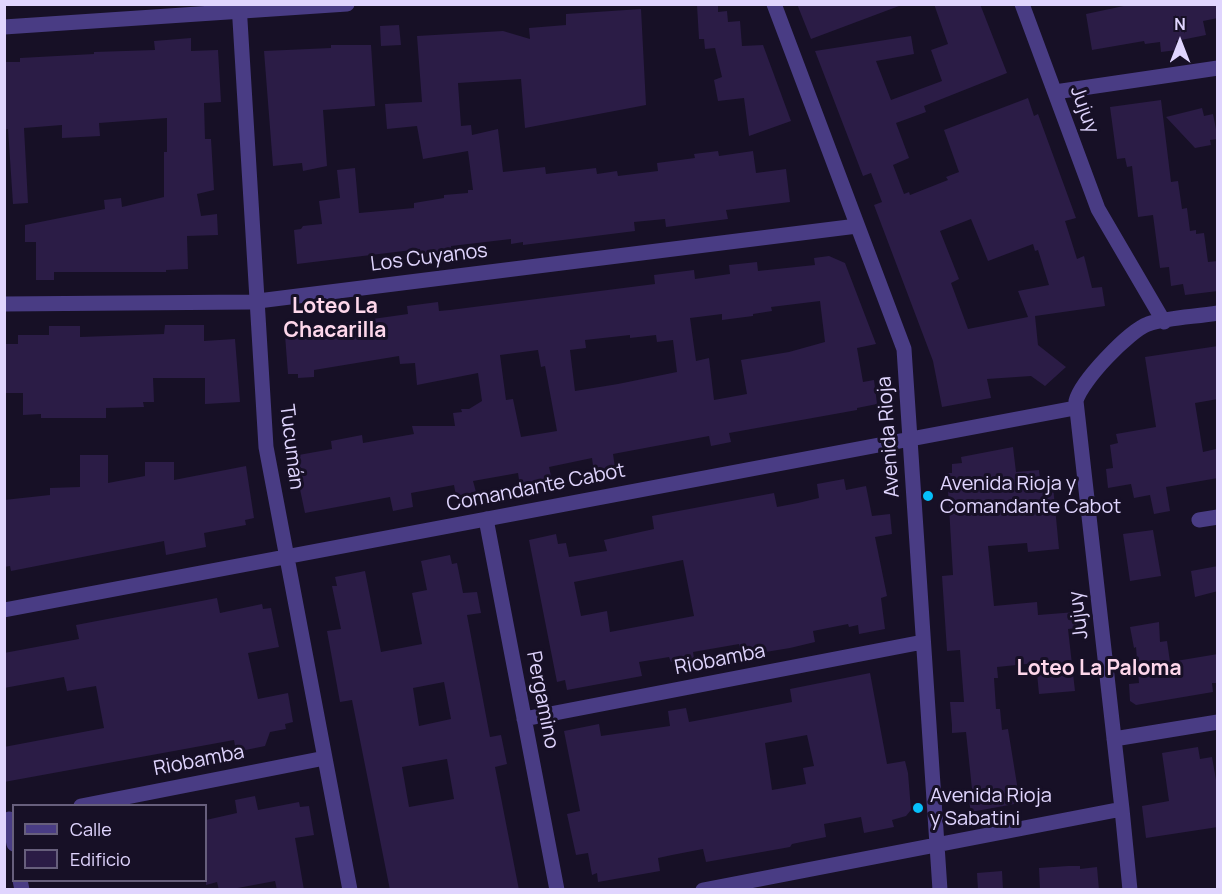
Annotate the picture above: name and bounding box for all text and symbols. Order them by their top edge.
north arrow [1150,12,1210,72]
text: N [1174,13,1186,35]
street label: Jujuy [1064,83,1104,137]
street label: Los Cuyanos [369,239,489,277]
district label: Loteo La Chacarilla [284,294,386,344]
street label: Avenida Rioja [873,375,905,499]
street label: Tucumán [274,403,308,491]
street label: Comandante Cabot [445,459,627,517]
place label: Avenida Rioja y Comandante Cabot [940,472,1121,519]
marker: Avenida Rioja y Comandante Cabot [921,489,935,503]
street label: Jujuy [1064,589,1094,641]
street label: Riobamba [673,639,767,681]
street label: Pergamino [521,649,563,751]
district label: Loteo La Paloma [1016,656,1182,682]
street label: Riobamba [152,740,246,782]
place label: Avenida Rioja y Sabatini [930,784,1052,831]
marker: Avenida Rioja y Sabatini [911,801,925,815]
legend [12,804,207,882]
text: Calle [70,817,112,841]
text: Edificio [70,847,131,871]

